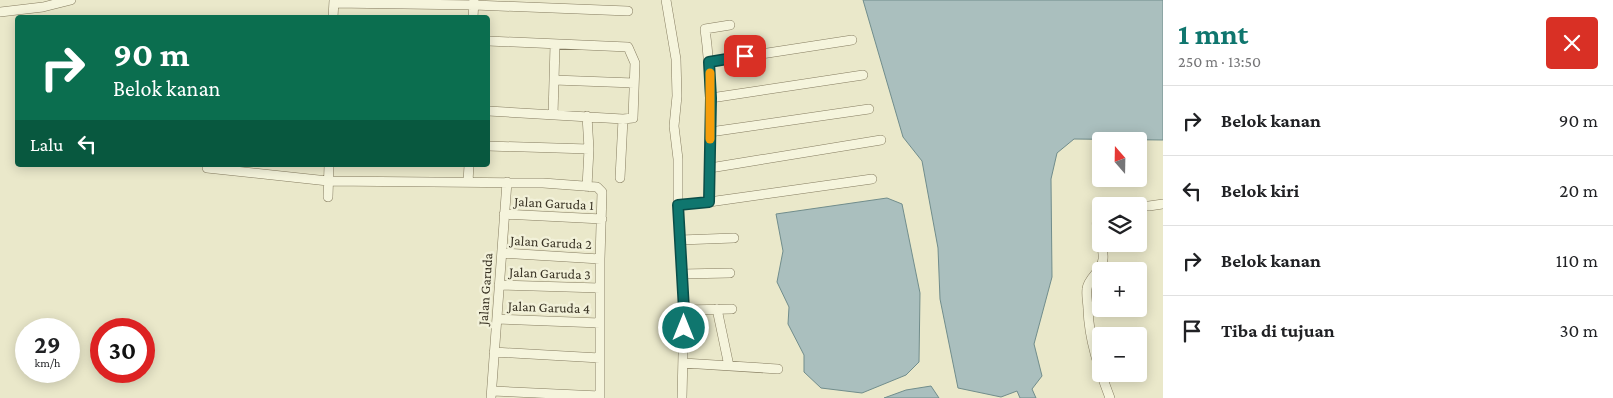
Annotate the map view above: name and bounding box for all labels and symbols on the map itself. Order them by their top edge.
pin [724,35,766,77]
north arrow [1092,132,1148,188]
street label: Jalan Garuda 1 [512,193,595,213]
street label: Jalan Garuda 2 [508,232,593,252]
street label: Jalan Garuda [474,252,496,328]
street label: Jalan Garuda 3 [507,264,591,282]
street label: Jalan Garuda 4 [506,297,590,316]
position arrow [657,301,709,353]
speed limit sign: 30 [90,318,155,383]

